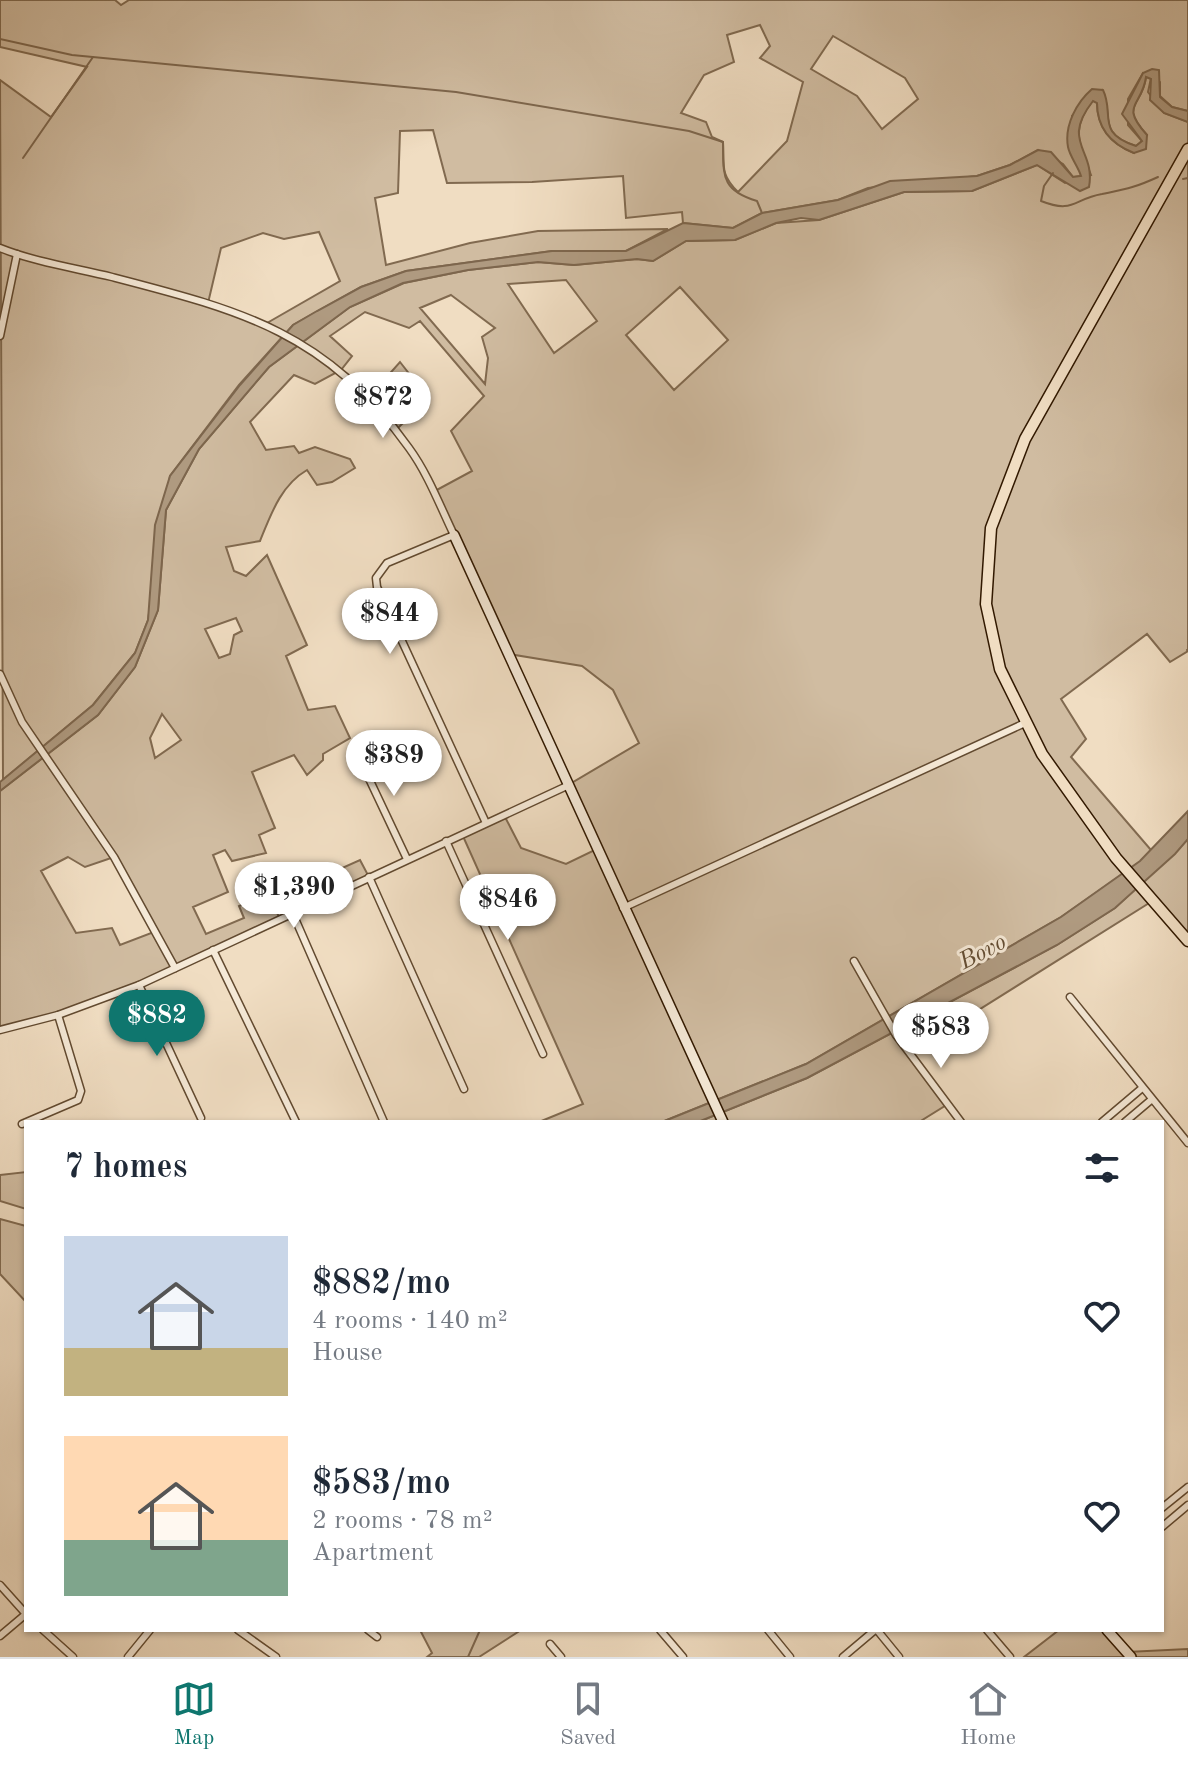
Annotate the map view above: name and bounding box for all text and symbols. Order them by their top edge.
pin: $872 [336,372,430,440]
text: $872 [353,385,413,411]
pin: $844 [343,588,437,656]
text: $844 [360,601,420,627]
pin: $389 [347,730,441,798]
text: $389 [364,743,424,769]
pin: $1,390 [229,862,359,930]
pin: $846 [461,874,555,942]
text: $1,390 [253,875,335,901]
text: $846 [478,887,538,913]
water label: Bovo [954,931,1011,975]
pin: $882 [110,990,204,1058]
pin: $583 [894,1002,988,1070]
text: $882 [127,1003,187,1029]
text: $583 [911,1015,971,1041]
icon: filters [1080,1146,1124,1190]
text: 7 homes [64,1151,187,1185]
text: $882/mo [312,1267,451,1301]
icon: home [128,1268,224,1364]
icon: heart [1080,1294,1124,1338]
text: 4 rooms · 140 m² [312,1308,508,1334]
text: House [312,1340,383,1366]
text: $583/mo [312,1467,451,1501]
icon: home [128,1468,224,1564]
icon: heart [1080,1494,1124,1538]
text: 2 rooms · 78 m² [312,1508,493,1534]
text: Apartment [312,1540,434,1566]
tab: Map [172,1677,216,1752]
tab: Saved [560,1677,616,1752]
tab: Home [960,1677,1016,1752]

